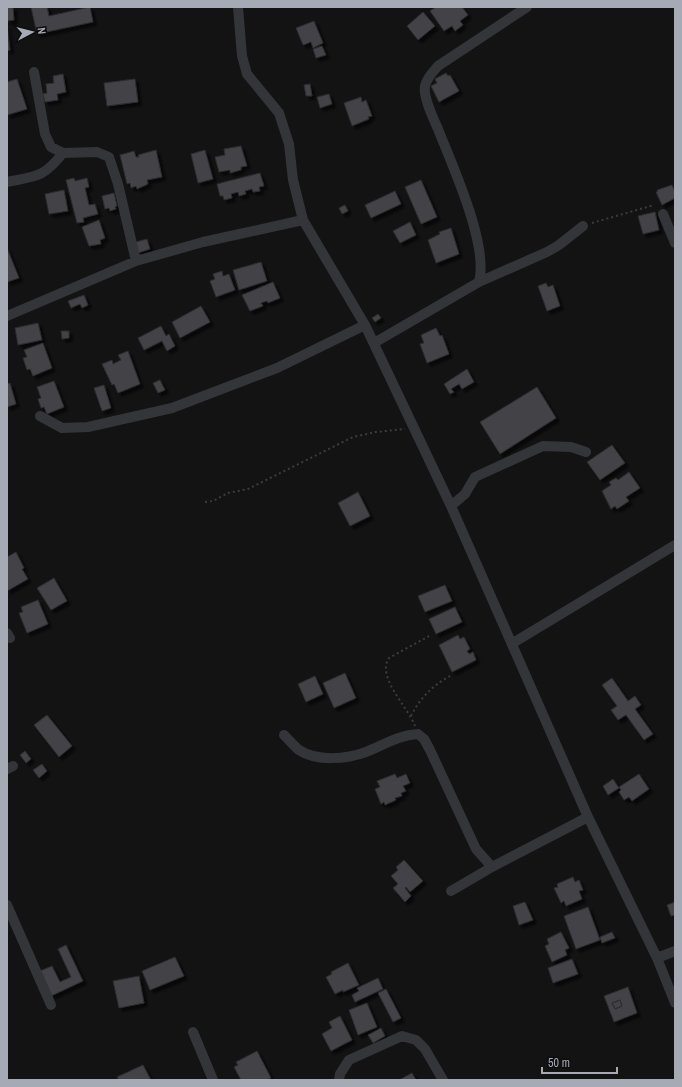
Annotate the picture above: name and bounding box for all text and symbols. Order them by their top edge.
north arrow [12,12,52,52]
text: N [35,27,49,35]
scale bar [542,1049,617,1075]
text: 50 m [548,1055,570,1071]

